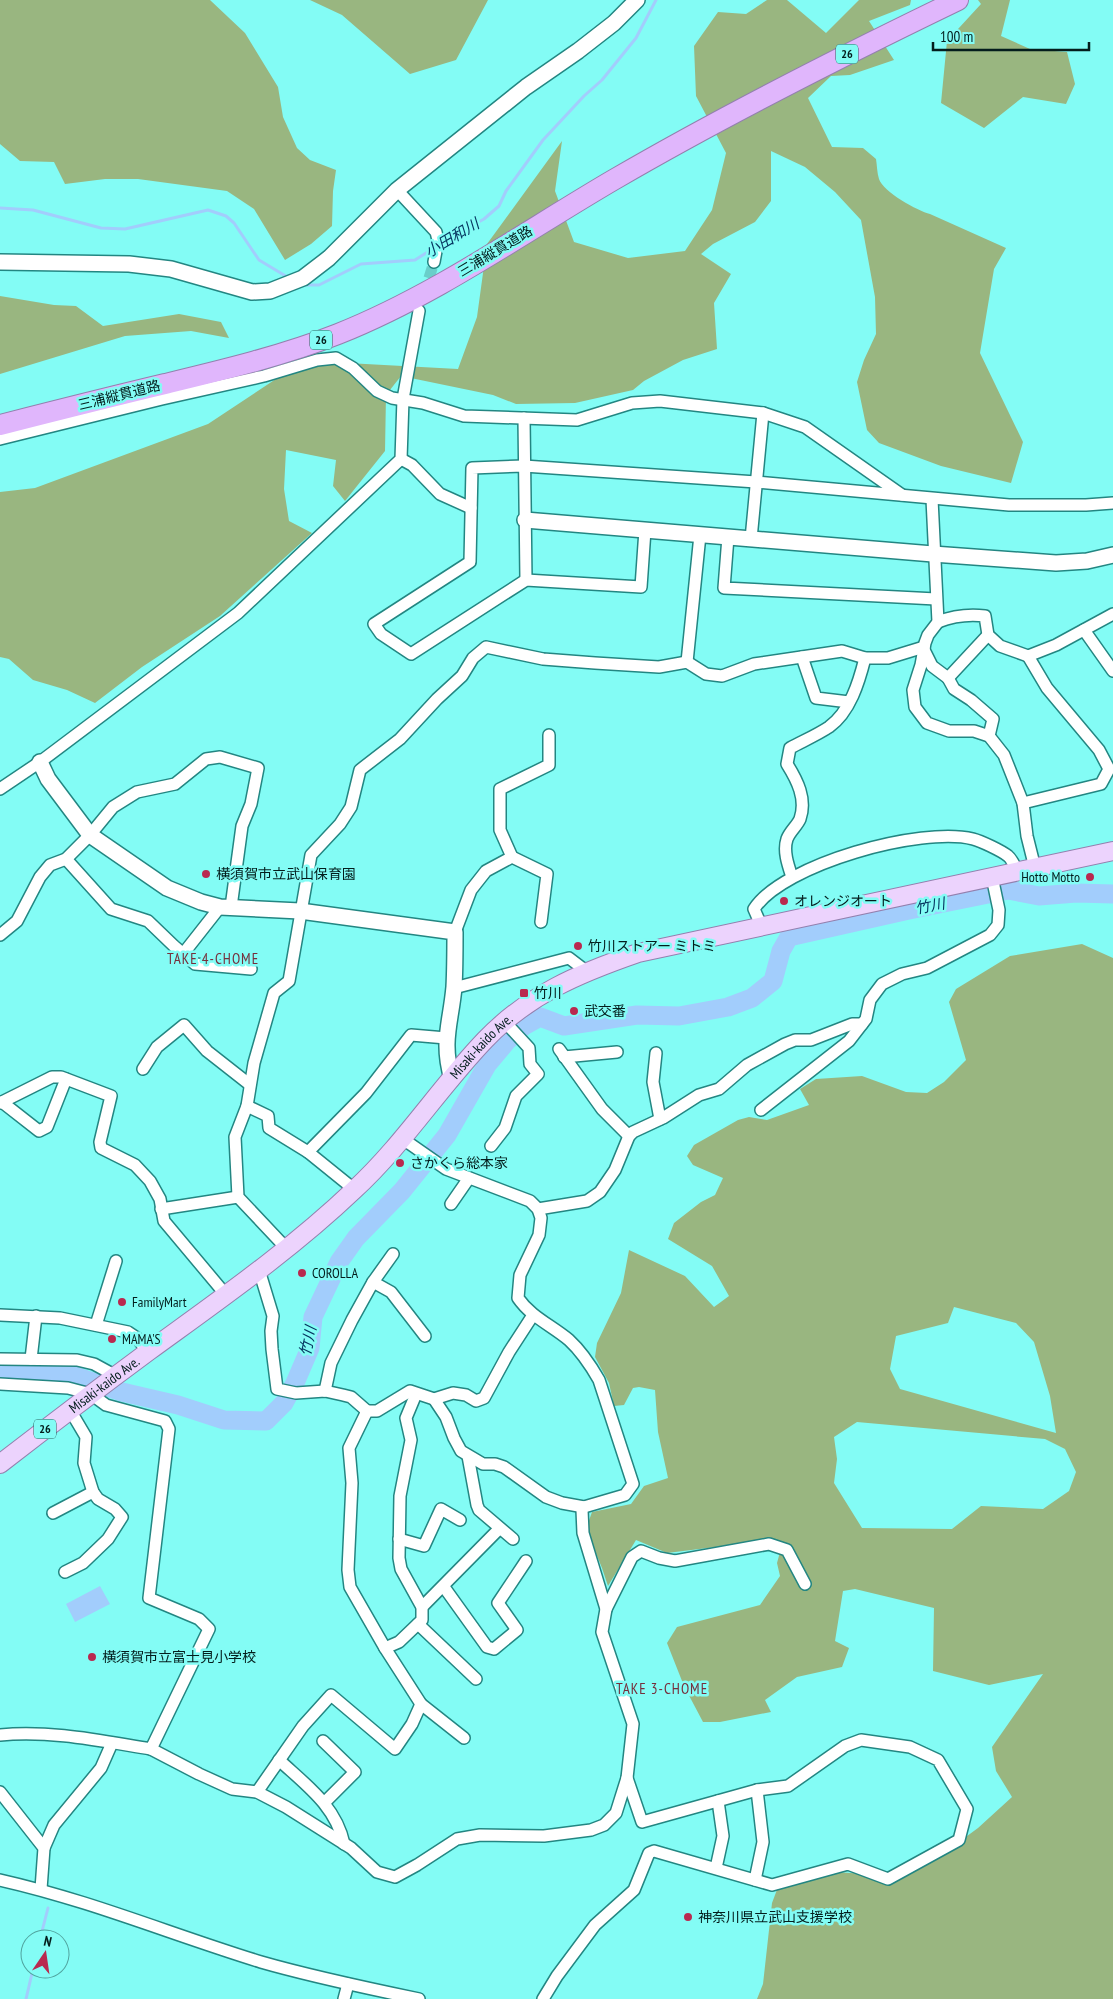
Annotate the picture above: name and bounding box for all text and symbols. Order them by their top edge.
scale bar [933,20,1089,52]
text: 100 m [940,27,973,46]
road number: 26 [836,44,858,64]
water label: 小田和川 [421,213,484,261]
street label: 三浦縦貫道路 [454,222,536,280]
road number: 26 [310,330,332,350]
street label: 三浦縦貫道路 [76,376,162,414]
place label: 横須賀市立武山保育園 [216,865,356,883]
marker: 横須賀市立武山保育園 [200,868,212,880]
place label: Hotto Motto [1021,868,1080,886]
marker: Hotto Motto [1084,871,1096,883]
place label: オレンジオート [794,892,892,910]
water label: 竹川 [913,893,948,918]
marker: オレンジオート [778,895,790,907]
place label: 竹川ストアー ミトミ [588,937,716,955]
marker: 竹川ストアー ミトミ [572,940,584,952]
district label: TAKE 4-CHOME [167,949,259,968]
place label: 竹川 [534,984,562,1002]
marker: 竹川 [518,987,530,999]
place label: 武交番 [584,1002,626,1020]
marker: 武交番 [568,1005,580,1017]
street label: Misaki-kaido Ave. [446,1010,516,1082]
place label: さかくら総本家 [410,1154,508,1172]
marker: さかくら総本家 [394,1157,406,1169]
place label: COROLLA [312,1264,359,1282]
marker: COROLLA [296,1267,308,1279]
place label: FamilyMart [132,1293,187,1311]
marker: FamilyMart [116,1296,128,1308]
water label: 竹川 [295,1322,320,1358]
place label: MAMA'S [122,1330,161,1348]
marker: MAMA'S [106,1333,118,1345]
street label: Misaki-kaido Ave. [65,1352,143,1417]
road number: 26 [34,1420,56,1438]
place label: 横須賀市立富士見小学校 [102,1648,256,1666]
marker: 横須賀市立富士見小学校 [86,1651,98,1663]
district label: TAKE 3-CHOME [616,1679,708,1698]
place label: 神奈川県立武山支援学校 [698,1908,852,1926]
marker: 神奈川県立武山支援学校 [682,1911,694,1923]
north arrow [20,1929,70,1979]
text: N [42,1932,54,1951]

